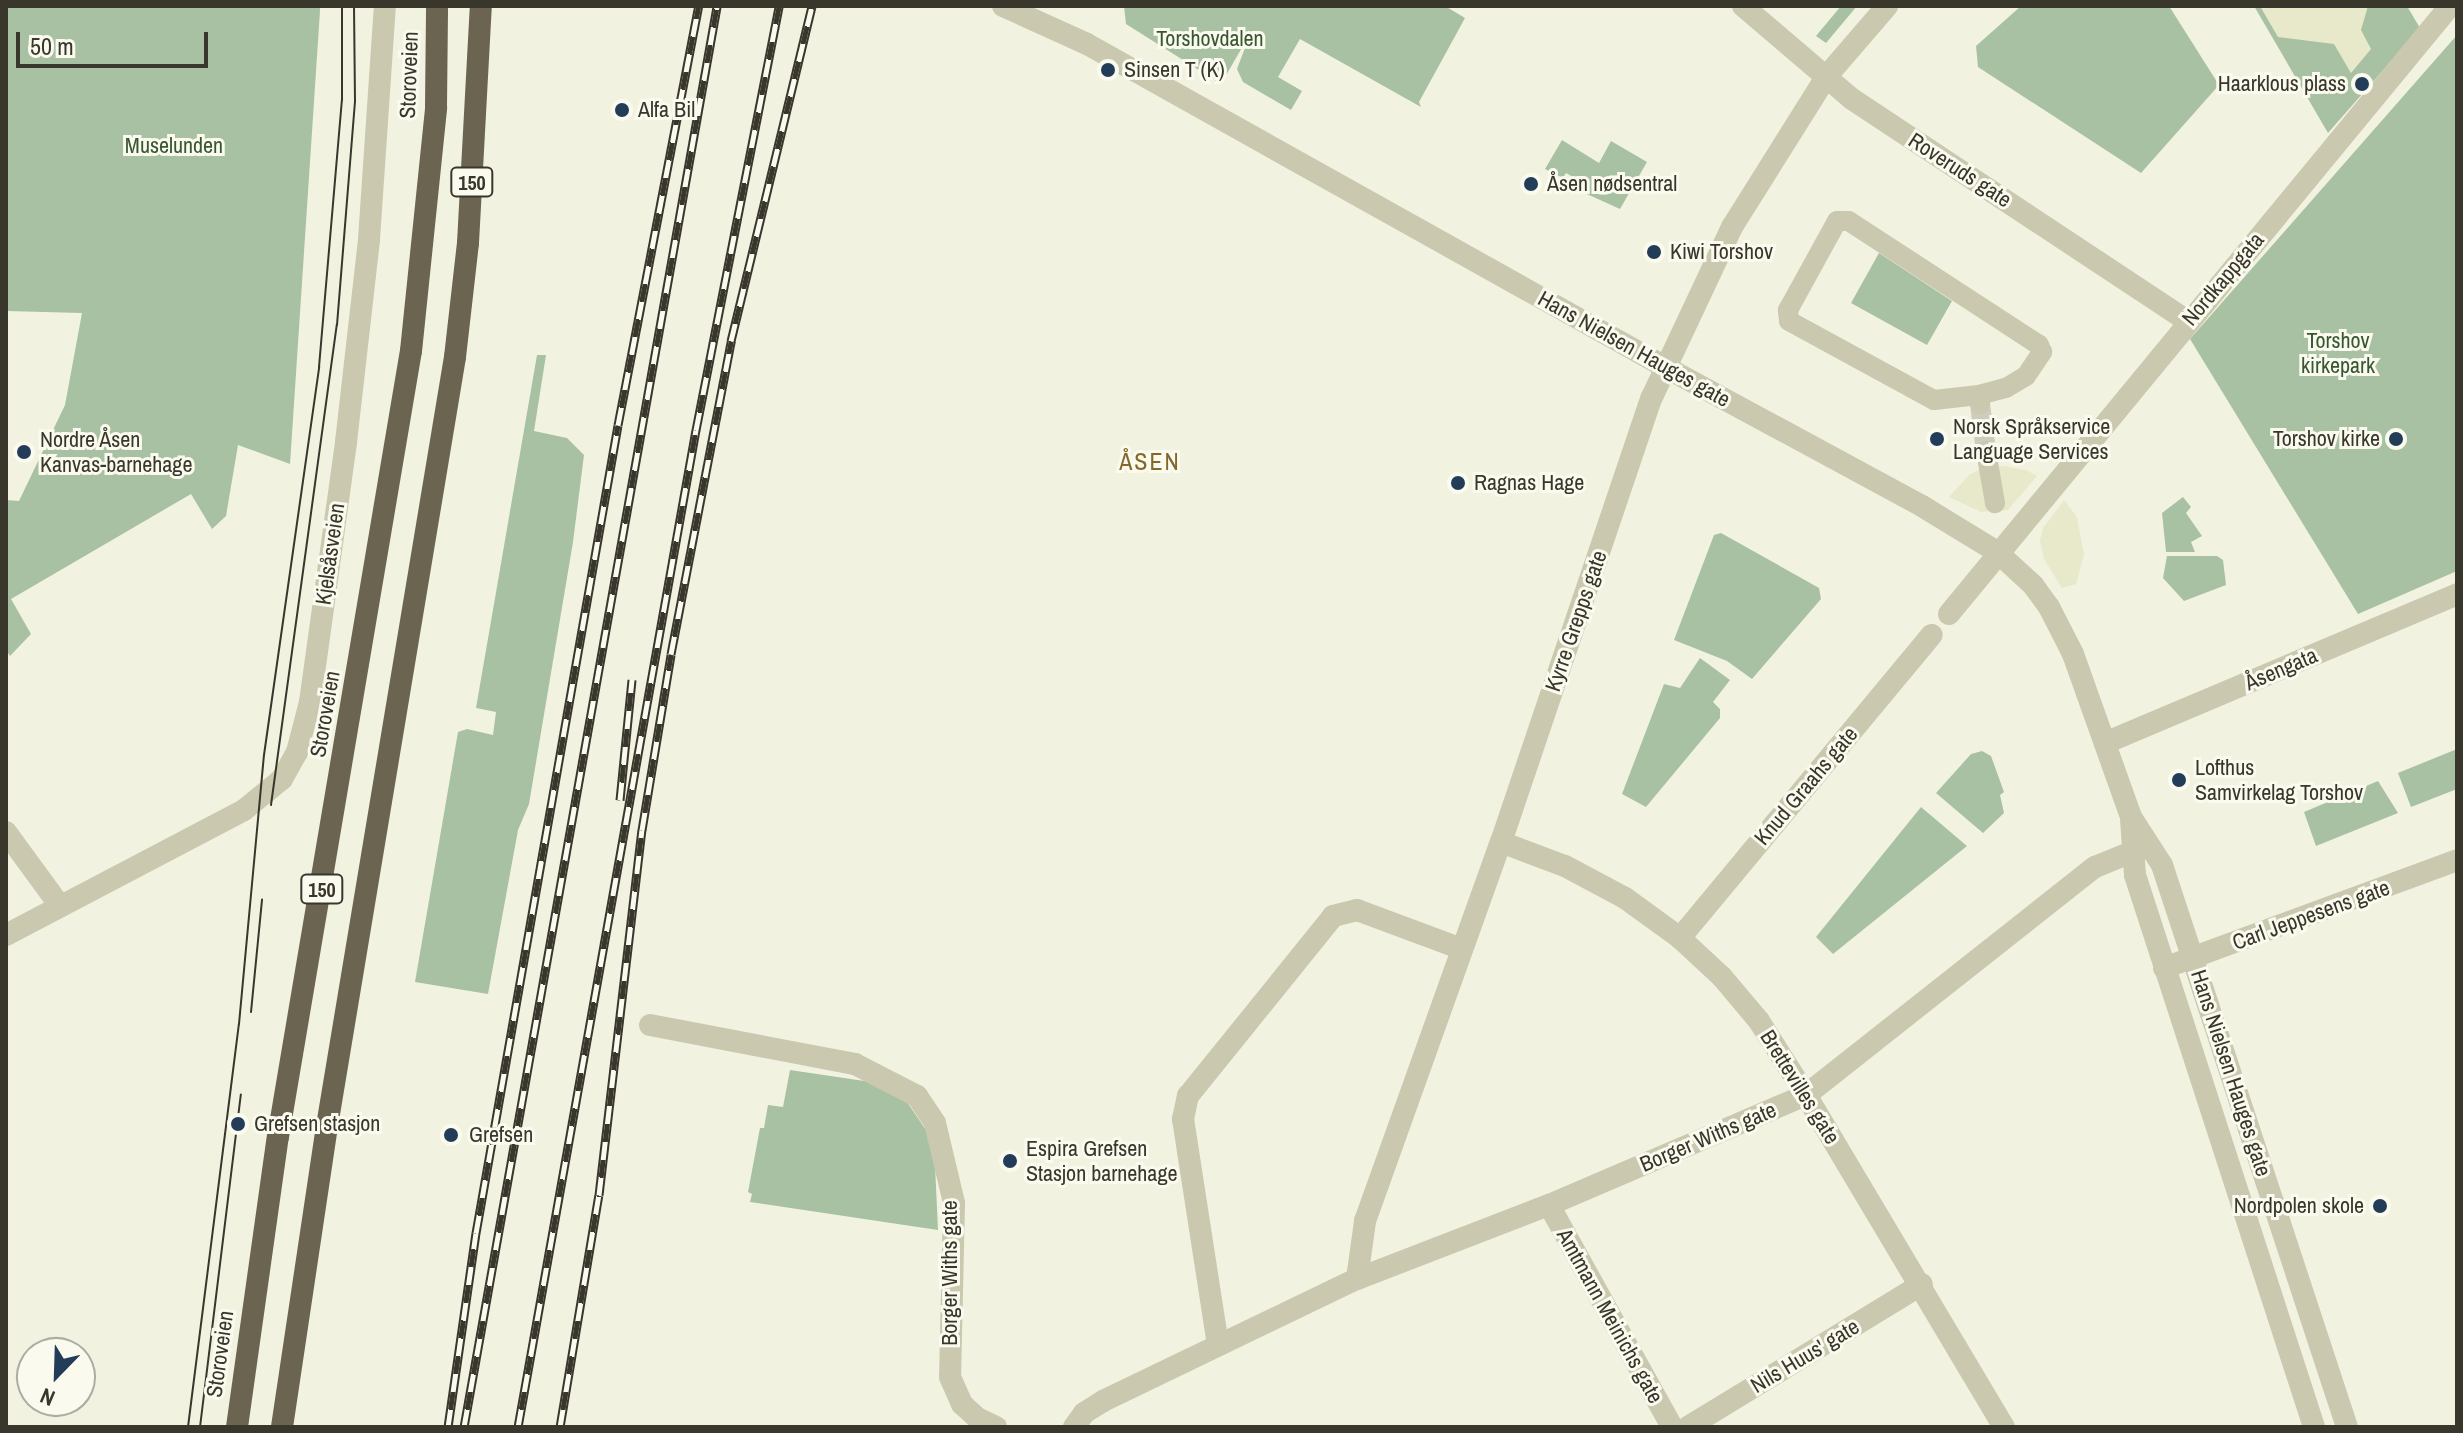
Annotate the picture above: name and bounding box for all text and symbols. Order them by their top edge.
scale bar [20,16,212,66]
park label: Torshovdalen [1156,26,1264,52]
text: 50 m [30,30,74,62]
street label: Storoveien [394,31,424,119]
place label: Sinsen T (K) [1124,57,1225,83]
marker: Sinsen T (K) [1099,61,1117,79]
place label: Haarklous plass [2218,71,2346,97]
marker: Haarklous plass [2353,75,2371,93]
place label: Alfa Bil [638,97,695,123]
marker: Alfa Bil [613,101,631,119]
street label: Roveruds gate [1904,127,2016,213]
park label: Muselunden [125,133,223,159]
road number: 150 [450,166,494,198]
place label: Åsen nødsentral [1547,171,1677,197]
marker: Åsen nødsentral [1522,175,1540,193]
street label: Nordkappgata [2176,227,2270,331]
place label: Kiwi Torshov [1670,239,1773,265]
marker: Kiwi Torshov [1645,243,1663,261]
street label: Hans Nielsen Hauges gate [1533,285,1735,413]
park label: Torshov kirkepark [2301,327,2375,378]
place label: Norsk Språkservice Language Services [1953,413,2110,464]
place label: Nordre Åsen Kanvas-barnehage [40,426,192,478]
place label: Torshov kirke [2273,426,2380,452]
marker: Norsk Språkservice Language Services [1928,430,1946,448]
marker: Torshov kirke [2387,430,2405,448]
marker: Nordre Åsen Kanvas-barnehage [15,443,33,461]
district label: ÅSEN [1119,448,1181,476]
place label: Ragnas Hage [1474,470,1584,496]
marker: Ragnas Hage [1449,474,1467,492]
street label: Kjelsåsveien [310,502,350,606]
street label: Kyrre Grepps gate [1540,547,1612,695]
street label: Åsengata [2241,642,2321,696]
street label: Storoveien [304,669,346,759]
street label: Knud Graahs gate [1749,721,1863,851]
place label: Lofthus Samvirkelag Torshov [2195,754,2363,806]
marker: Lofthus Samvirkelag Torshov [2170,771,2188,789]
road number: 150 [300,873,344,905]
street label: Carl Jeppesens gate [2229,874,2393,956]
street label: Hans Nielsen Hauges gate [2185,966,2277,1180]
street label: Brettevilles gate [1755,1025,1845,1149]
street label: Borger Withs gate [1636,1096,1780,1178]
place label: Grefsen stasjon [254,1111,380,1137]
marker: Grefsen stasjon [229,1115,247,1133]
place label: Grefsen [469,1122,533,1148]
marker: Grefsen [440,1124,462,1146]
place label: Espira Grefsen Stasjon barnehage [1026,1135,1177,1186]
marker: Espira Grefsen Stasjon barnehage [1001,1152,1019,1170]
place label: Nordpolen skole [2234,1193,2364,1219]
marker: Nordpolen skole [2371,1197,2389,1215]
street label: Borger Withs gate [937,1200,963,1346]
street label: Amtmann Meinichs gate [1551,1224,1669,1408]
street label: Storoveien [201,1309,239,1399]
street label: Nils Huus' gate [1746,1313,1864,1399]
north arrow [16,1337,96,1417]
text: N [36,1381,59,1414]

